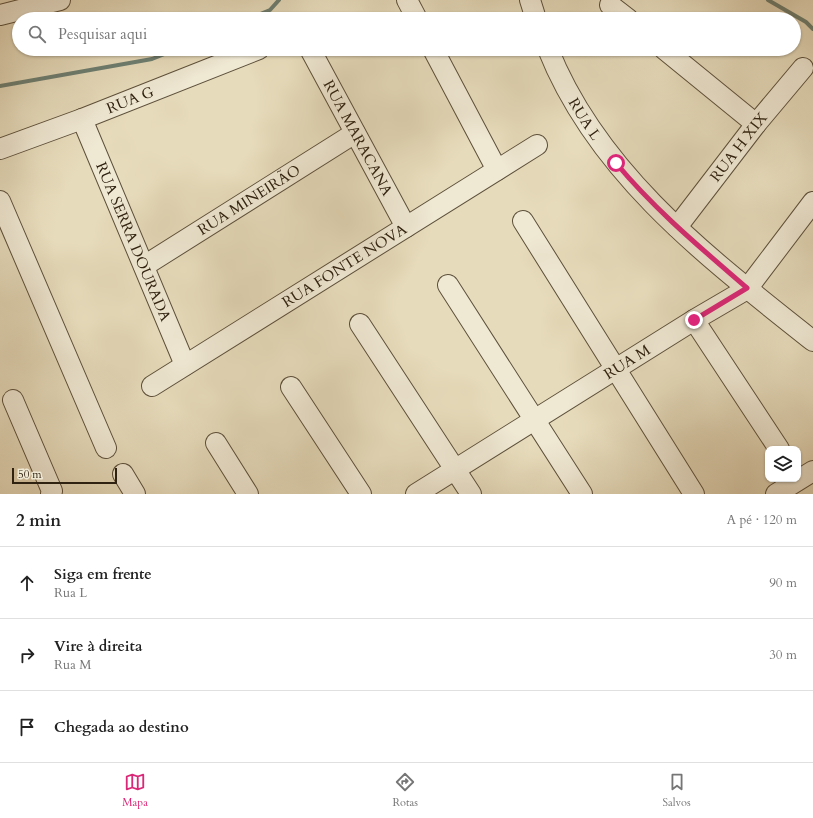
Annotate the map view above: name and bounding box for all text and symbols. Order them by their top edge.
search box [12,12,801,56]
icon: search [26,23,48,45]
text: Pesquisar aqui [58,24,147,44]
street label: RUA MARACANA [319,76,397,200]
street label: RUA G [103,82,157,118]
street label: RUA L [564,94,606,145]
street label: RUA H XIX [705,108,772,186]
route start [607,154,625,172]
street label: RUA SERRA DOURADA [91,159,176,325]
street label: RUA MINEIRÃO [194,160,304,240]
street label: RUA FONTE NOVA [278,219,411,312]
route end [685,311,703,329]
street label: RUA M [600,340,654,384]
map controls [765,446,801,482]
button: layers [765,446,801,482]
scale bar [12,466,117,485]
text: 50 m [18,467,42,482]
text: 2 min [16,509,61,532]
text: A pé · 120 m [727,511,797,529]
text: Siga em frente [54,564,152,584]
icon: ahead [16,572,38,594]
text: 90 m [769,574,797,592]
text: Rua L [54,584,87,602]
text: Vire à direita [54,636,142,656]
icon: right [16,644,38,666]
text: 30 m [769,646,797,664]
text: Rua M [54,656,92,674]
icon: arrive [16,716,38,738]
text: Chegada ao destino [54,717,189,737]
tab: Mapa [122,771,148,810]
tab: Rotas [392,771,418,810]
tab: Salvos [662,771,691,810]

